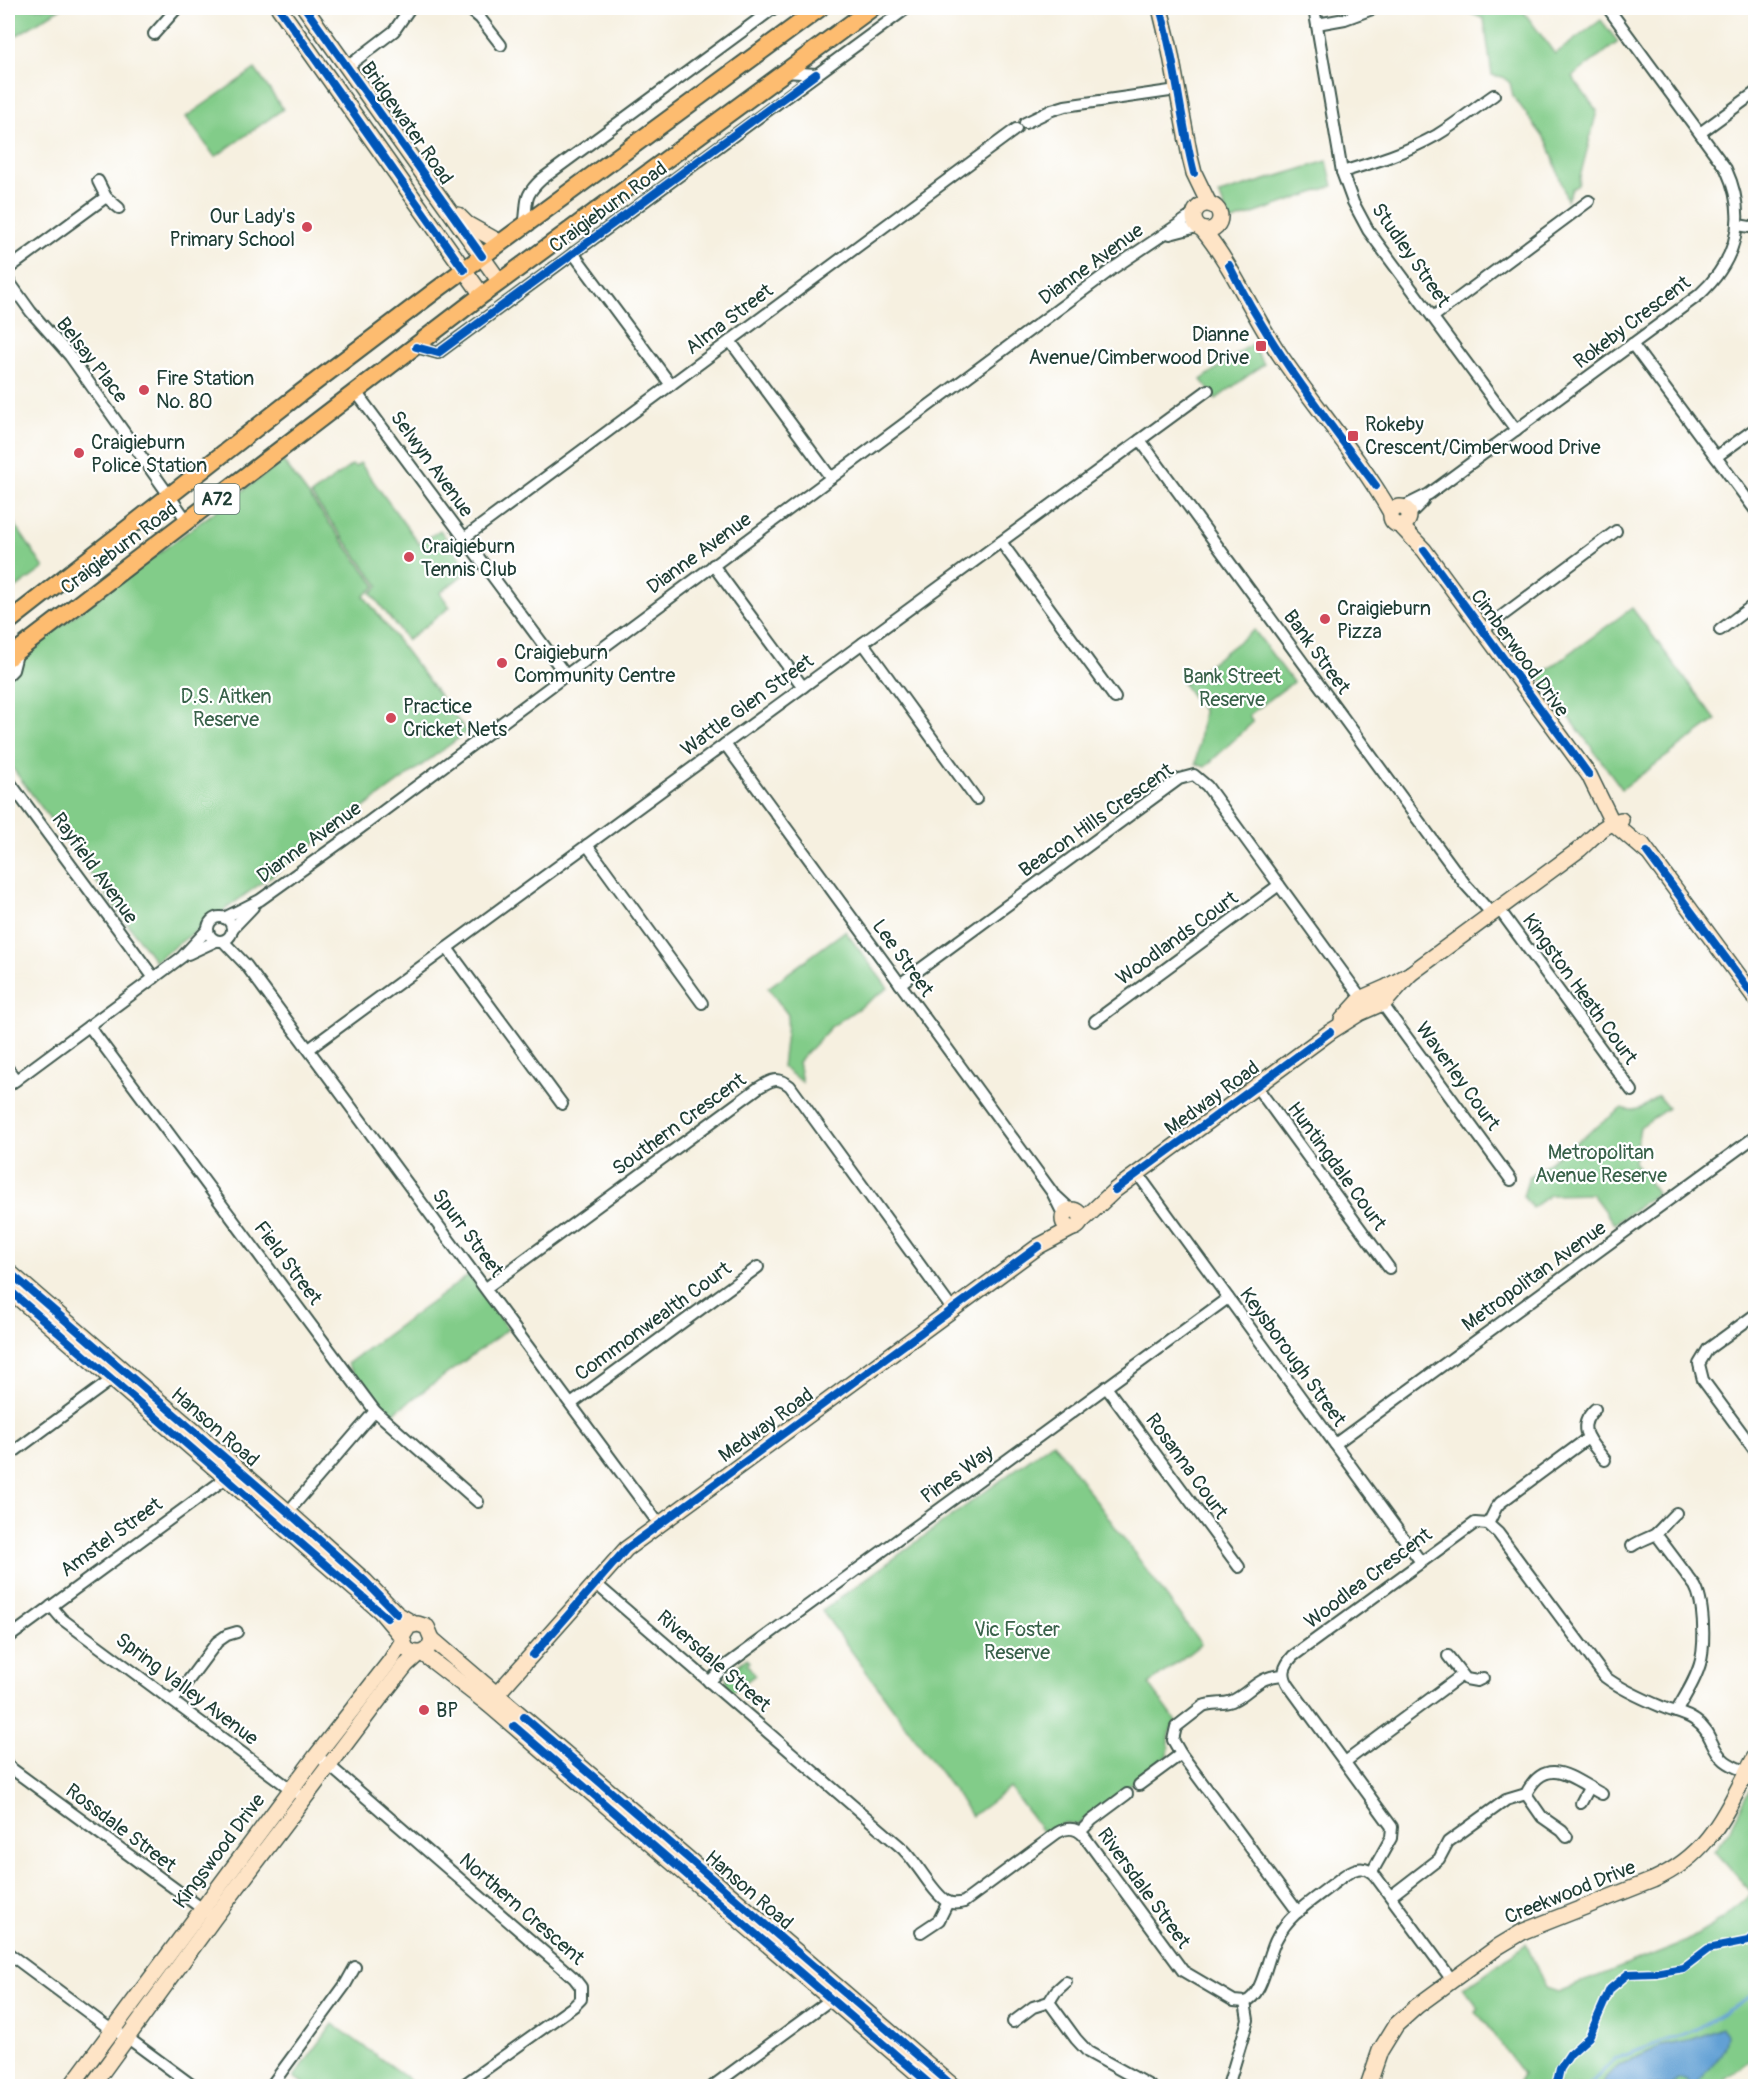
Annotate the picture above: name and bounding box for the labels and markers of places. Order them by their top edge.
place label: Our Lady's Primary School [170,204,295,252]
marker: Our Lady's Primary School [300,220,314,234]
place label: Dianne Avenue/Cimberwood Drive [1029,322,1249,370]
marker: Dianne Avenue/Cimberwood Drive [1254,339,1268,353]
place label: Fire Station No. 80 [156,366,254,414]
marker: Fire Station No. 80 [137,383,151,397]
place label: Rokeby Crescent/Cimberwood Drive [1365,412,1601,460]
marker: Rokeby Crescent/Cimberwood Drive [1346,429,1360,443]
place label: Craigieburn Police Station [91,430,207,478]
marker: Craigieburn Police Station [72,446,86,460]
place label: Craigieburn Tennis Club [421,534,517,582]
marker: Craigieburn Tennis Club [402,550,416,564]
place label: Craigieburn Pizza [1337,596,1431,644]
marker: Craigieburn Pizza [1318,612,1332,626]
place label: Craigieburn Community Centre [514,640,676,688]
marker: Craigieburn Community Centre [495,656,509,670]
place label: Practice Cricket Nets [403,694,507,742]
marker: Practice Cricket Nets [384,711,398,725]
place label: BP [436,1698,458,1723]
marker: BP [417,1703,431,1717]

